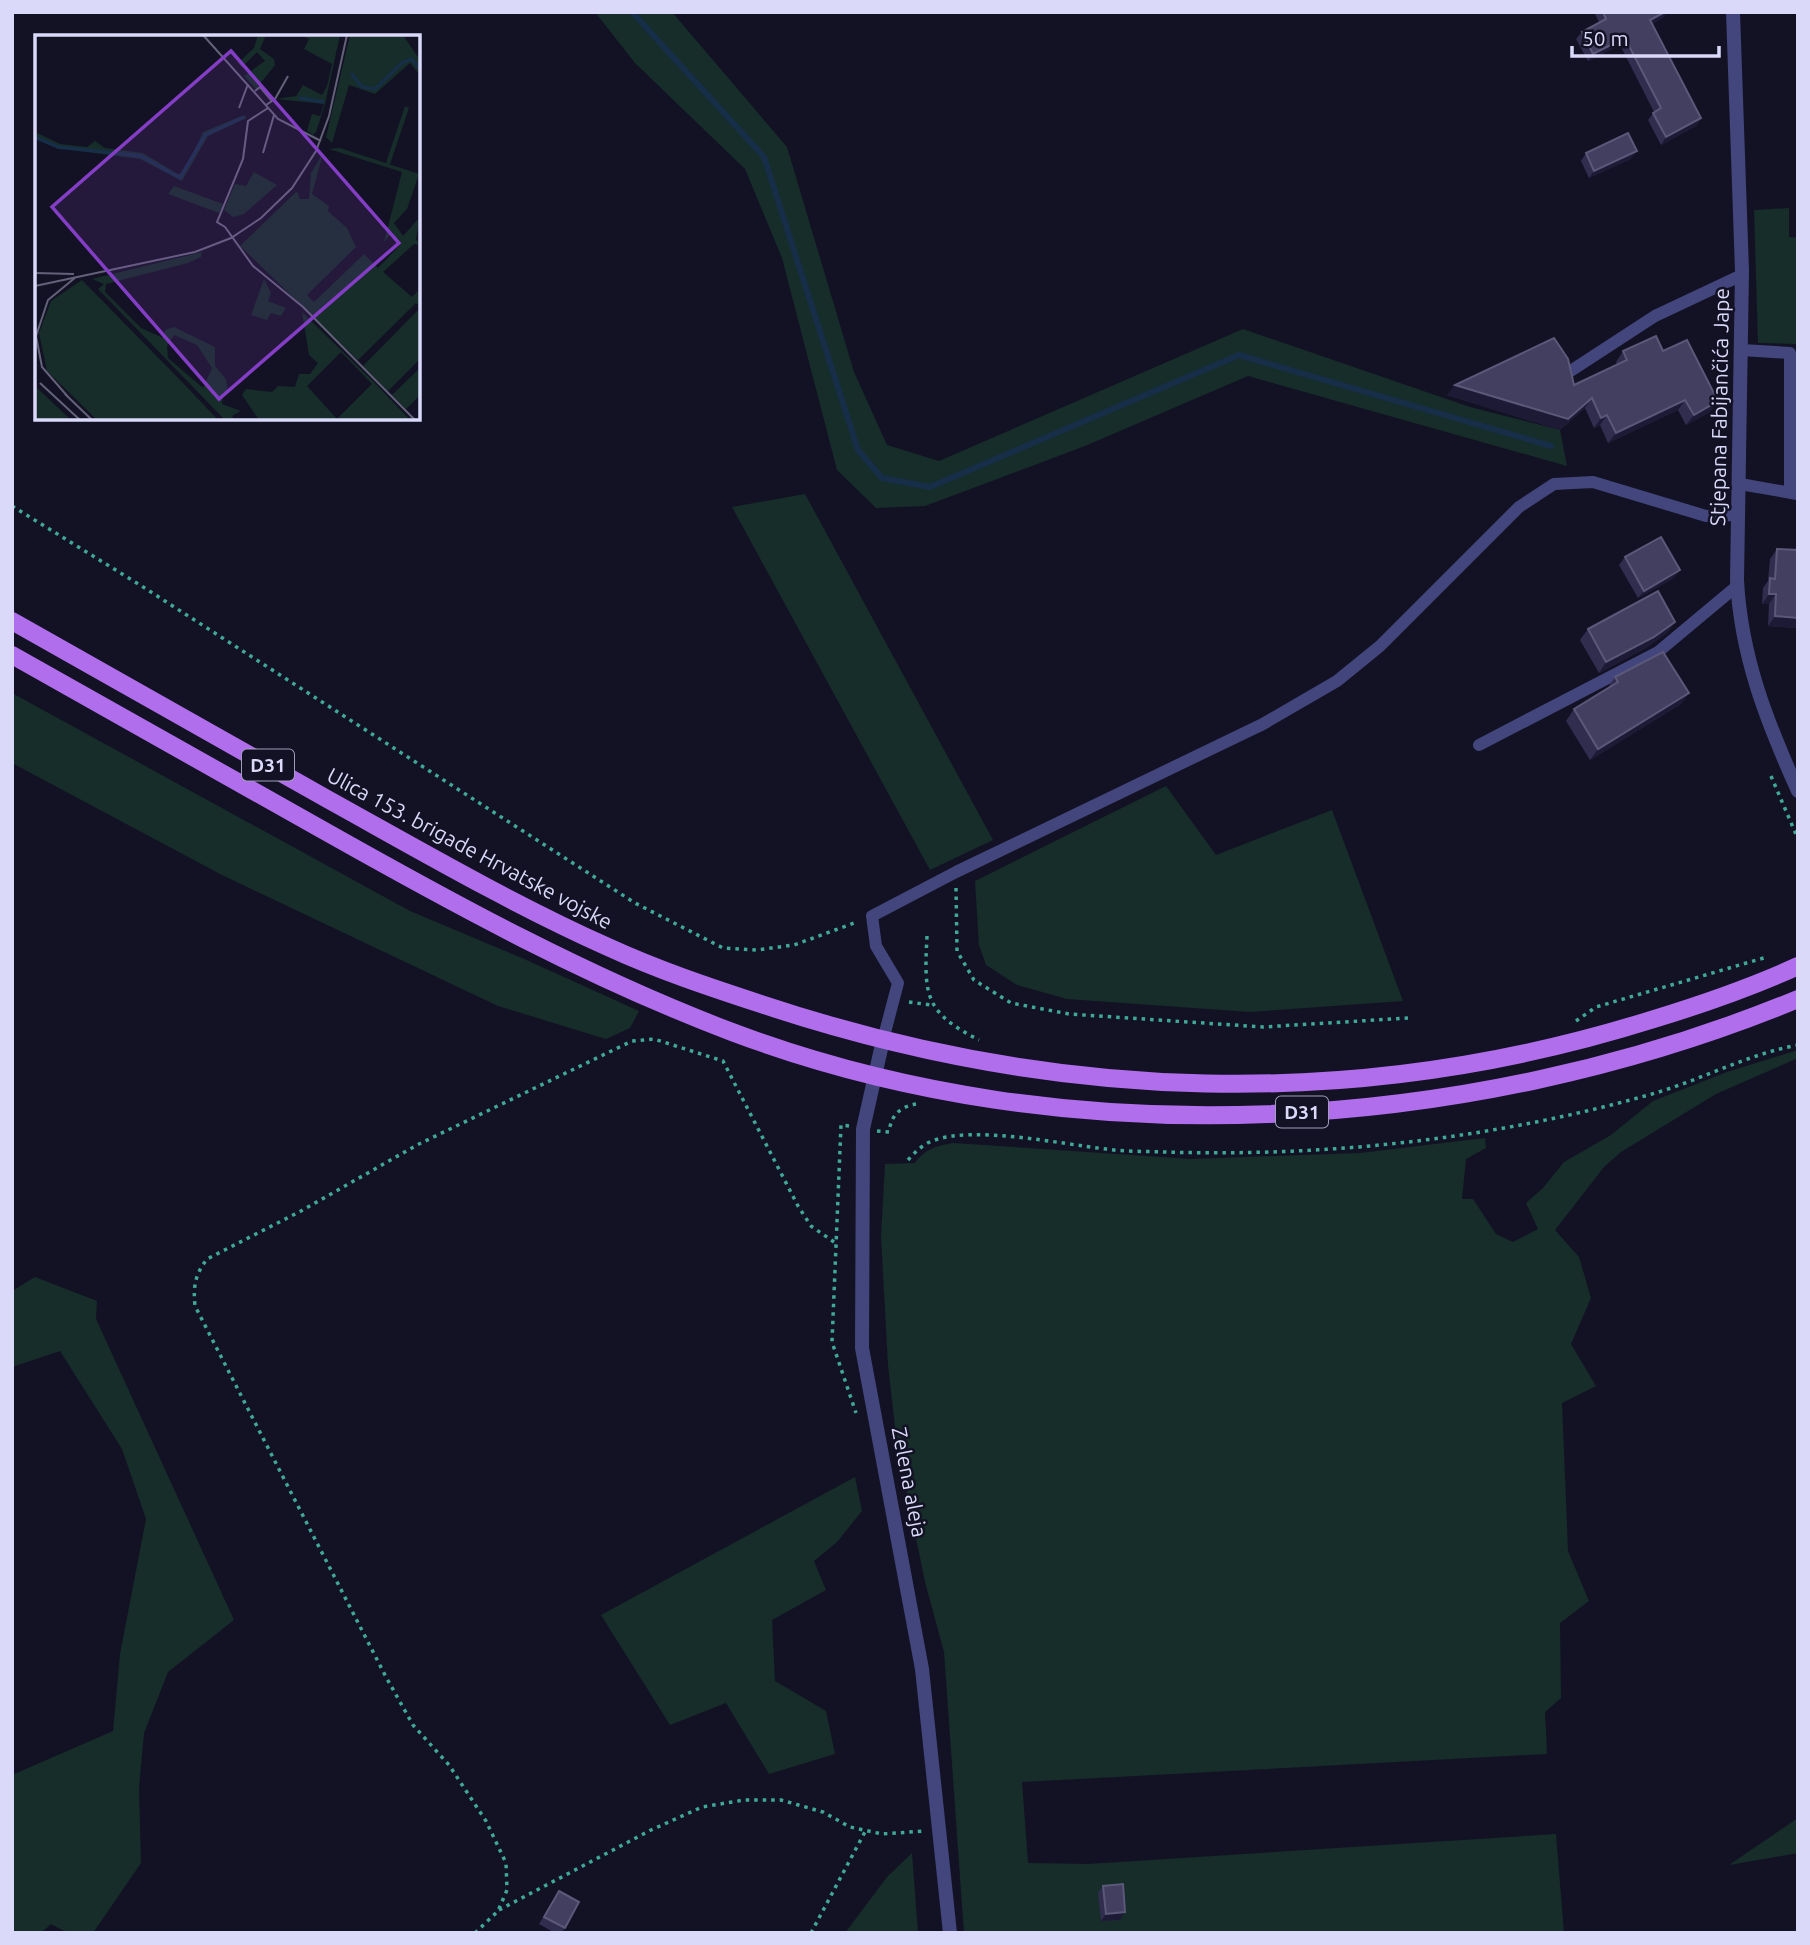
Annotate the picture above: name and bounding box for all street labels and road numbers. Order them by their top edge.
street label: Stjepana Fabijančića Jape [1705,288,1733,526]
road number: D31 [242,750,294,780]
street label: Ulica 153. brigade Hrvatske vojske [323,762,617,934]
road number: D31 [1276,1096,1328,1128]
street label: Zelena aleja [888,1425,932,1539]

